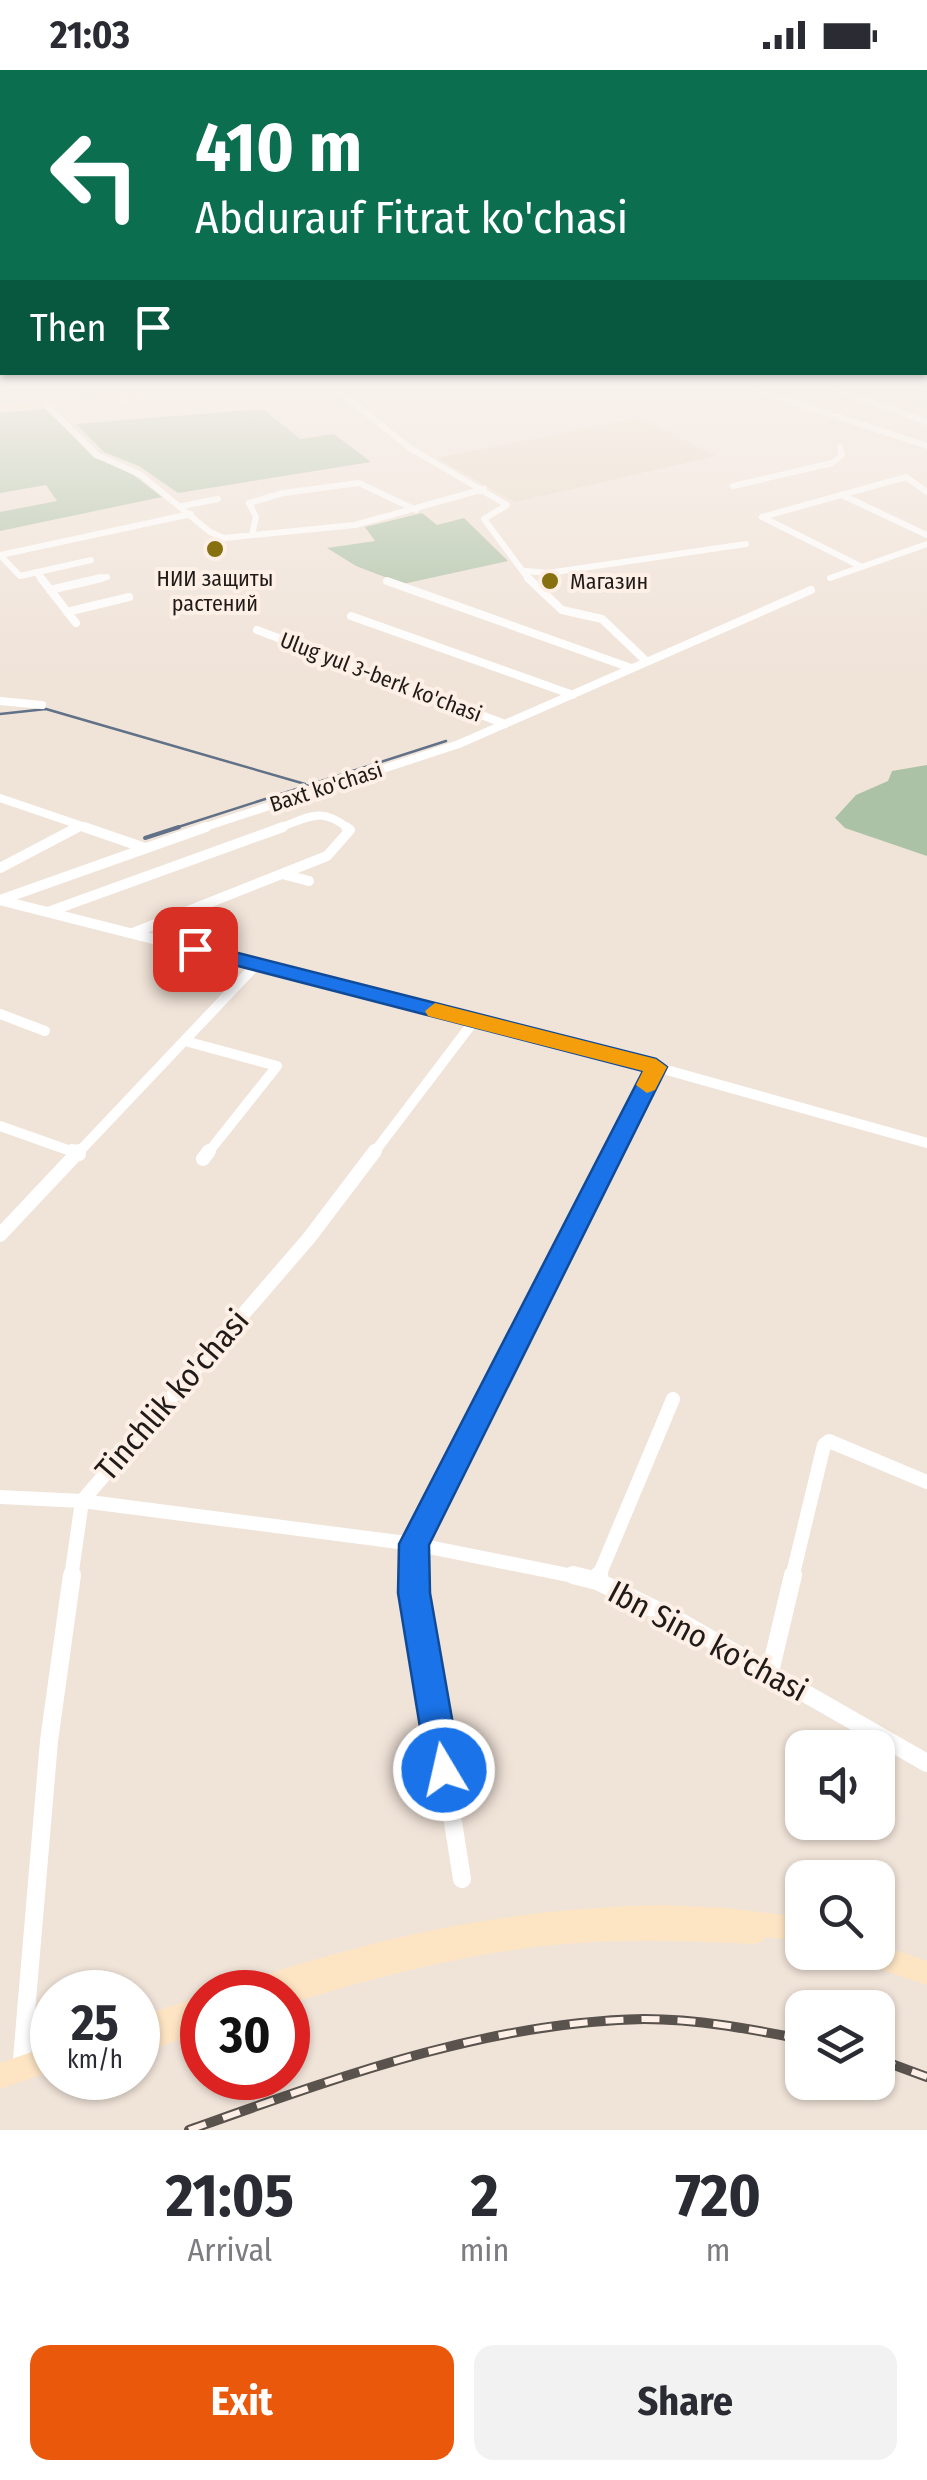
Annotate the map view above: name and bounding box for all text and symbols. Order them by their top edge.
text: 21:03 [50,12,130,58]
text: 410 m [195,106,362,190]
icon: left [30,110,160,240]
text: Abdurauf Fitrat ko'chasi [195,191,628,245]
icon: arrive [126,300,181,355]
text: Then [30,305,106,351]
marker: НИИ защиты растений [204,538,226,560]
place label: НИИ защиты растений [157,565,273,617]
place label: Магазин [570,568,648,595]
marker: Магазин [539,570,561,592]
street label: Ulug yul 3-berk ko'chasi [276,626,486,728]
street label: Baxt ko'chasi [266,756,386,818]
pin [153,907,238,992]
icon: arrive [168,922,223,977]
street label: Tinchlik ko'chasi [87,1302,257,1488]
street label: Ibn Sino ko'chasi [602,1573,814,1709]
position arrow [392,1718,496,1822]
map controls [785,1730,895,2100]
button: sound [785,1730,895,1840]
button: search [785,1860,895,1970]
speed limit sign: 30 [180,1970,310,2100]
button: layers [785,1990,895,2100]
text: 25 [71,1993,119,2053]
text: km/h [67,2045,123,2075]
text: 21:05 [166,2160,294,2232]
text: 2 [471,2160,498,2232]
text: 720 [675,2160,761,2232]
text: Arrival [187,2231,272,2269]
text: min [460,2231,509,2269]
text: m [706,2231,730,2269]
button: Exit [30,2345,454,2460]
button: Share [474,2345,897,2460]

